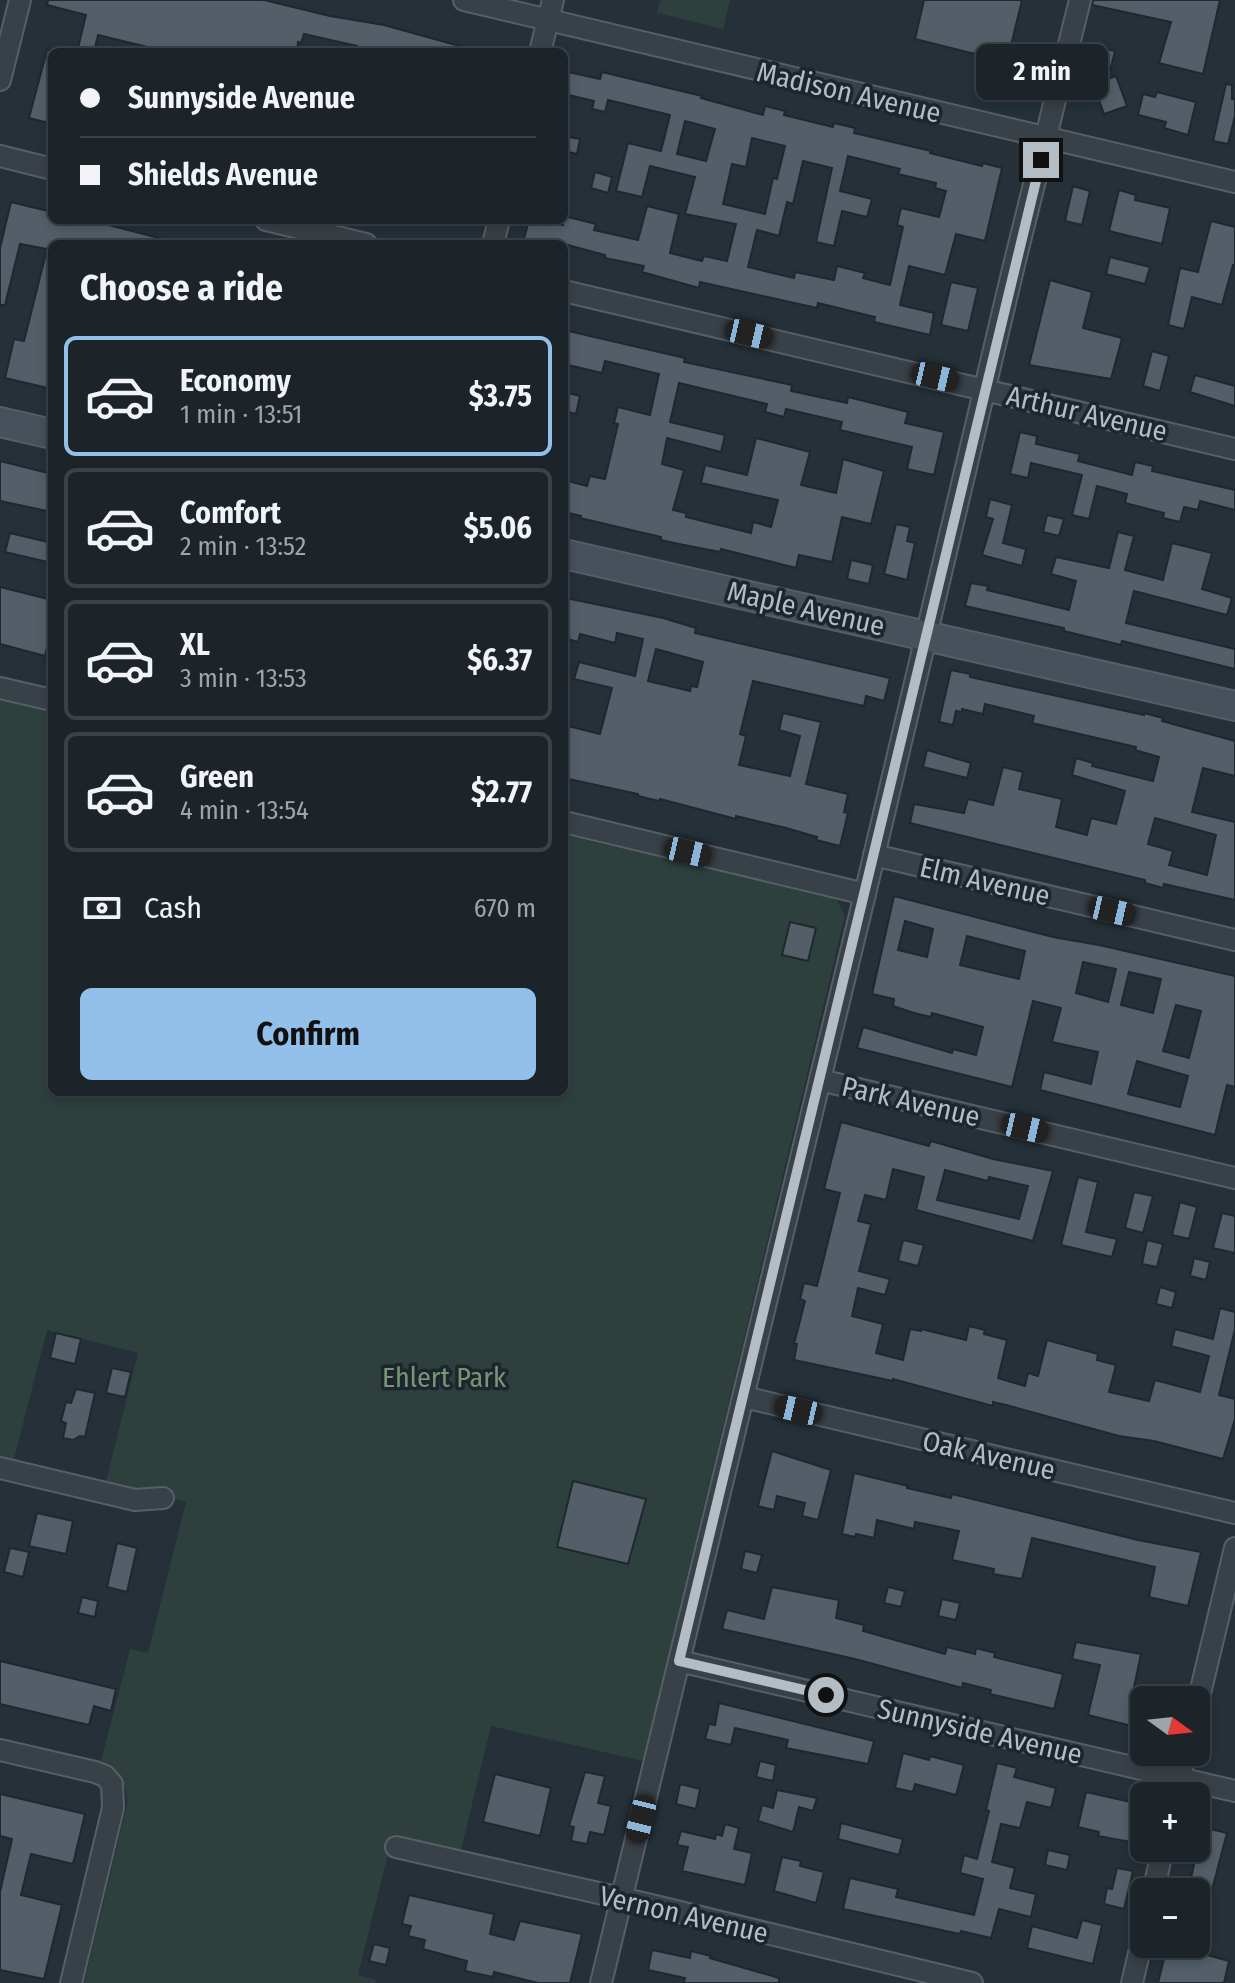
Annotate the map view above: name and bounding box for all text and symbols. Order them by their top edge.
callout: 2 min [975,44,1107,100]
street label: Madison Avenue [754,55,944,130]
text: 2 min [1013,56,1071,87]
text: Sunnyside Avenue [128,80,355,116]
route end [1023,142,1059,178]
text: Shields Avenue [128,157,318,193]
text: Choose a ride [80,266,283,310]
car [723,317,775,351]
icon: car [84,360,156,432]
car [909,360,961,394]
text: Economy [180,363,291,399]
text: $3.75 [469,378,532,414]
street label: Arthur Avenue [1003,379,1170,448]
text: 1 min · 13:51 [180,399,303,430]
icon: car [84,492,156,564]
text: Comfort [180,495,281,531]
text: $5.06 [464,510,532,546]
text: 2 min · 13:52 [180,531,306,562]
street label: Maple Avenue [724,574,888,643]
icon: car [84,624,156,696]
text: XL [180,627,210,663]
text: $6.37 [467,642,532,678]
text: 3 min · 13:53 [180,663,307,694]
icon: car [84,756,156,828]
text: Green [180,759,254,795]
text: $2.77 [471,774,532,810]
text: 4 min · 13:54 [180,795,309,826]
car [662,835,714,869]
street label: Elm Avenue [917,850,1053,912]
icon: cash [80,886,124,930]
text: Cash [144,890,202,926]
text: 670 m [474,893,536,924]
car [1086,894,1138,928]
button: Confirm [80,988,536,1080]
street label: Park Avenue [839,1070,983,1133]
car [999,1111,1051,1145]
park label: Ehlert Park [382,1361,507,1394]
car [772,1393,824,1427]
street label: Oak Avenue [920,1424,1058,1487]
route start [808,1677,844,1713]
north arrow [1130,1686,1210,1766]
map controls [1130,1686,1210,1958]
street label: Sunnyside Avenue [874,1692,1085,1771]
button: + [1130,1782,1210,1862]
car [624,1793,658,1845]
button: − [1130,1878,1210,1958]
street label: Vernon Avenue [596,1879,771,1950]

